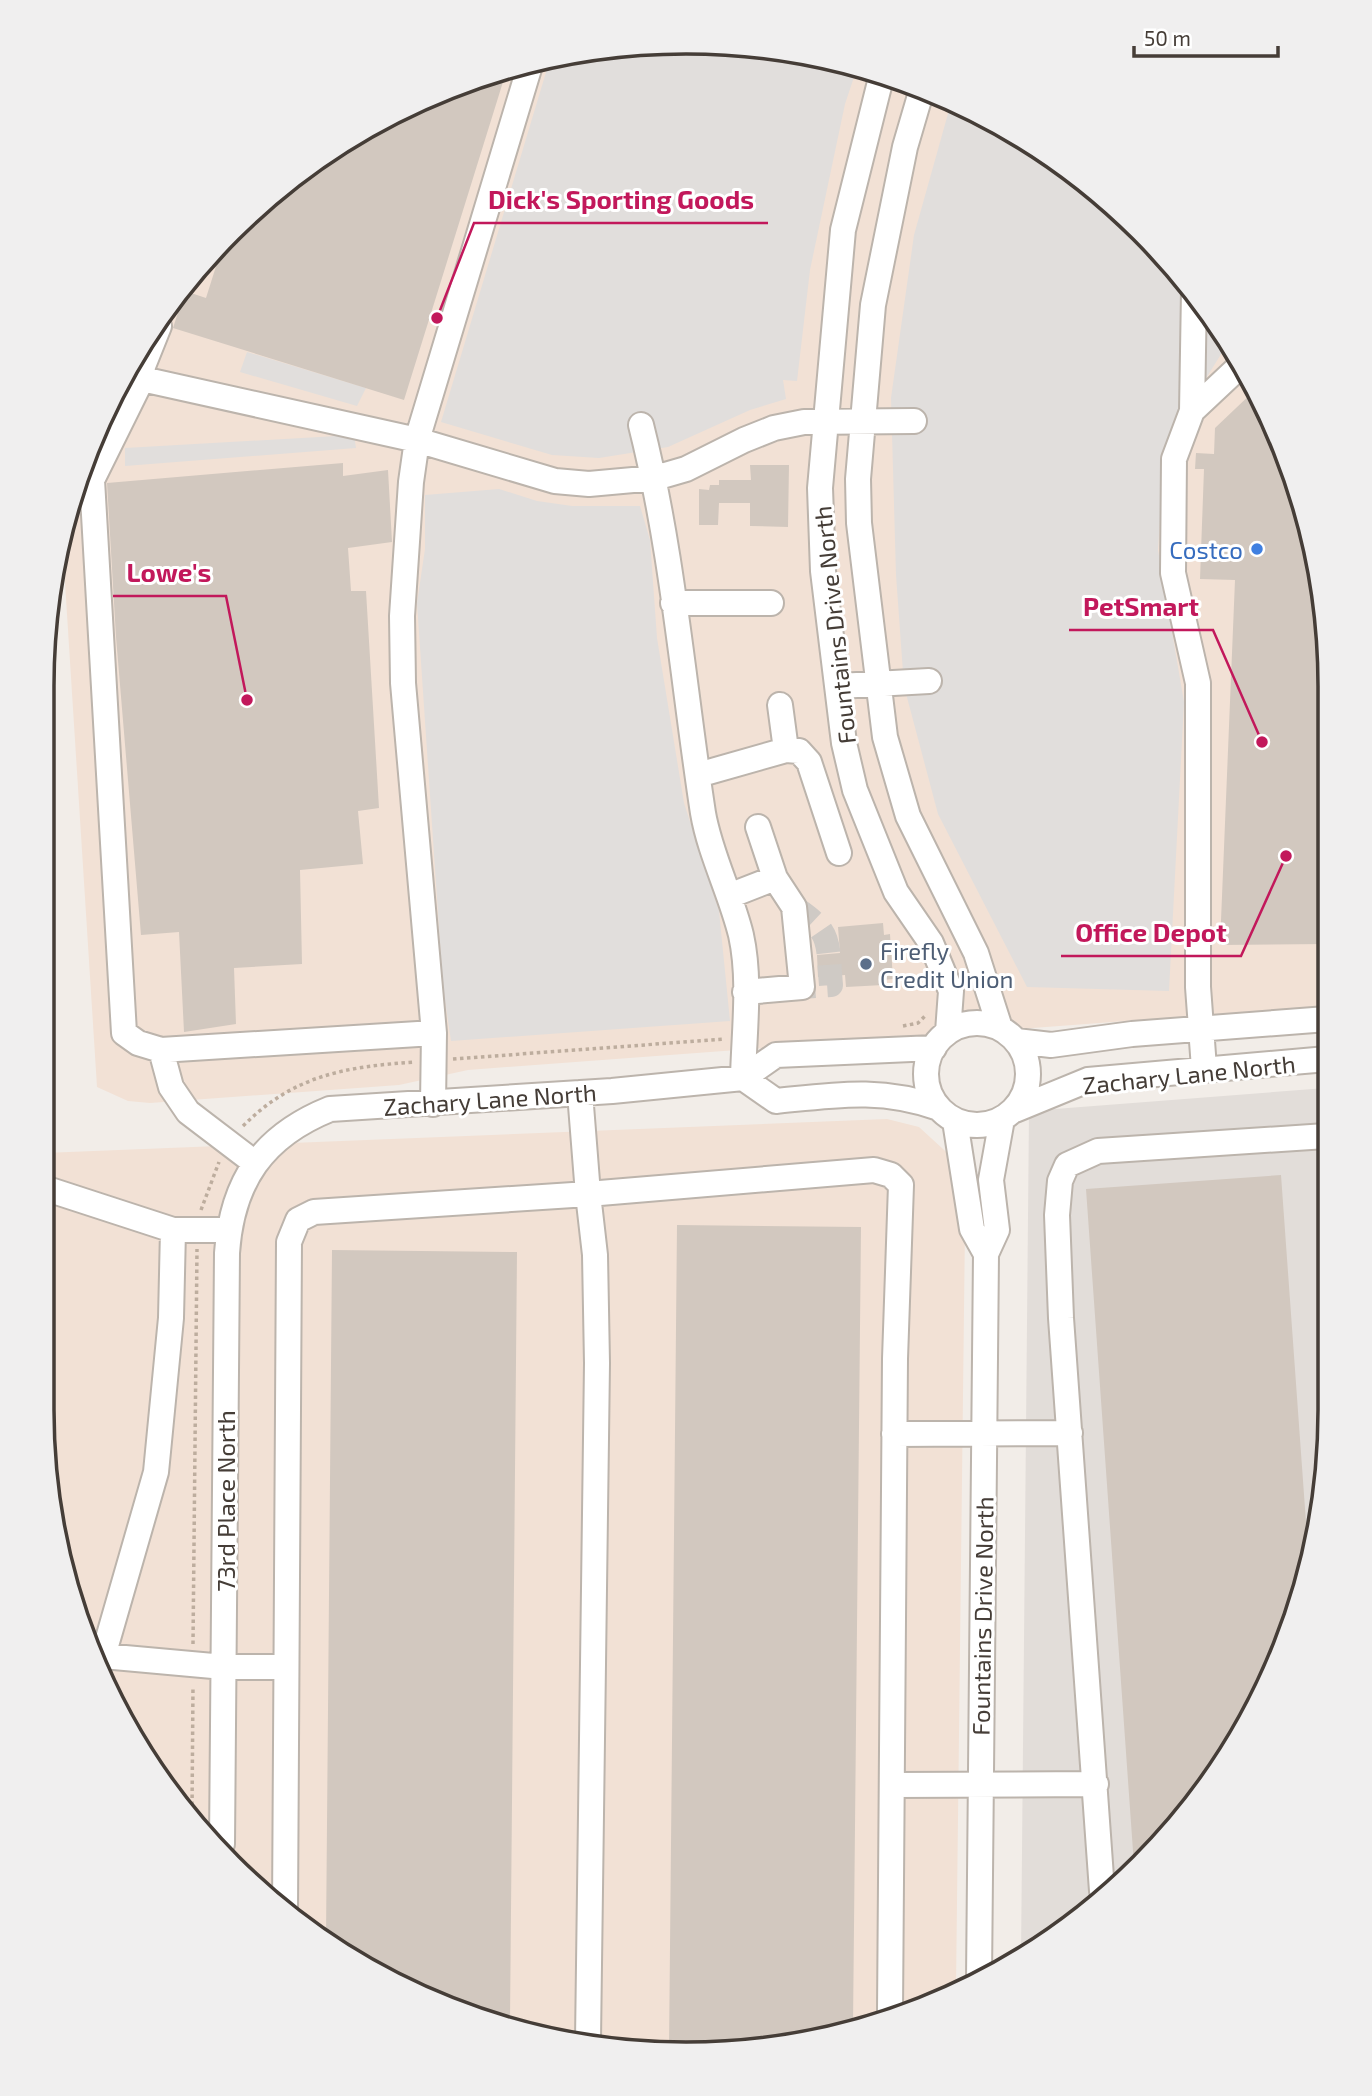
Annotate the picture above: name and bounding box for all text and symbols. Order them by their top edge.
scale bar [1134,14,1278,58]
text: 50 m [1144,25,1191,50]
callout: Dick's Sporting Goods [474,176,768,223]
text: Dick's Sporting Goods [488,183,754,214]
street label: Fountains Drive North [807,505,861,745]
place label: Costco [1169,535,1243,564]
marker: Costco [1249,541,1265,557]
callout: Lowe's [113,549,226,596]
text: Lowe's [127,556,211,587]
callout: PetSmart [1069,583,1213,630]
text: PetSmart [1083,590,1199,621]
callout: Office Depot [1061,909,1241,956]
text: Office Depot [1075,916,1227,947]
place label: Firefly Credit Union [880,936,1014,993]
marker: Firefly Credit Union [858,956,874,972]
street label: Zachary Lane North [1081,1048,1297,1100]
street label: Zachary Lane North [382,1077,598,1121]
street label: 73rd Place North [211,1410,240,1592]
street label: Fountains Drive North [965,1496,999,1736]

